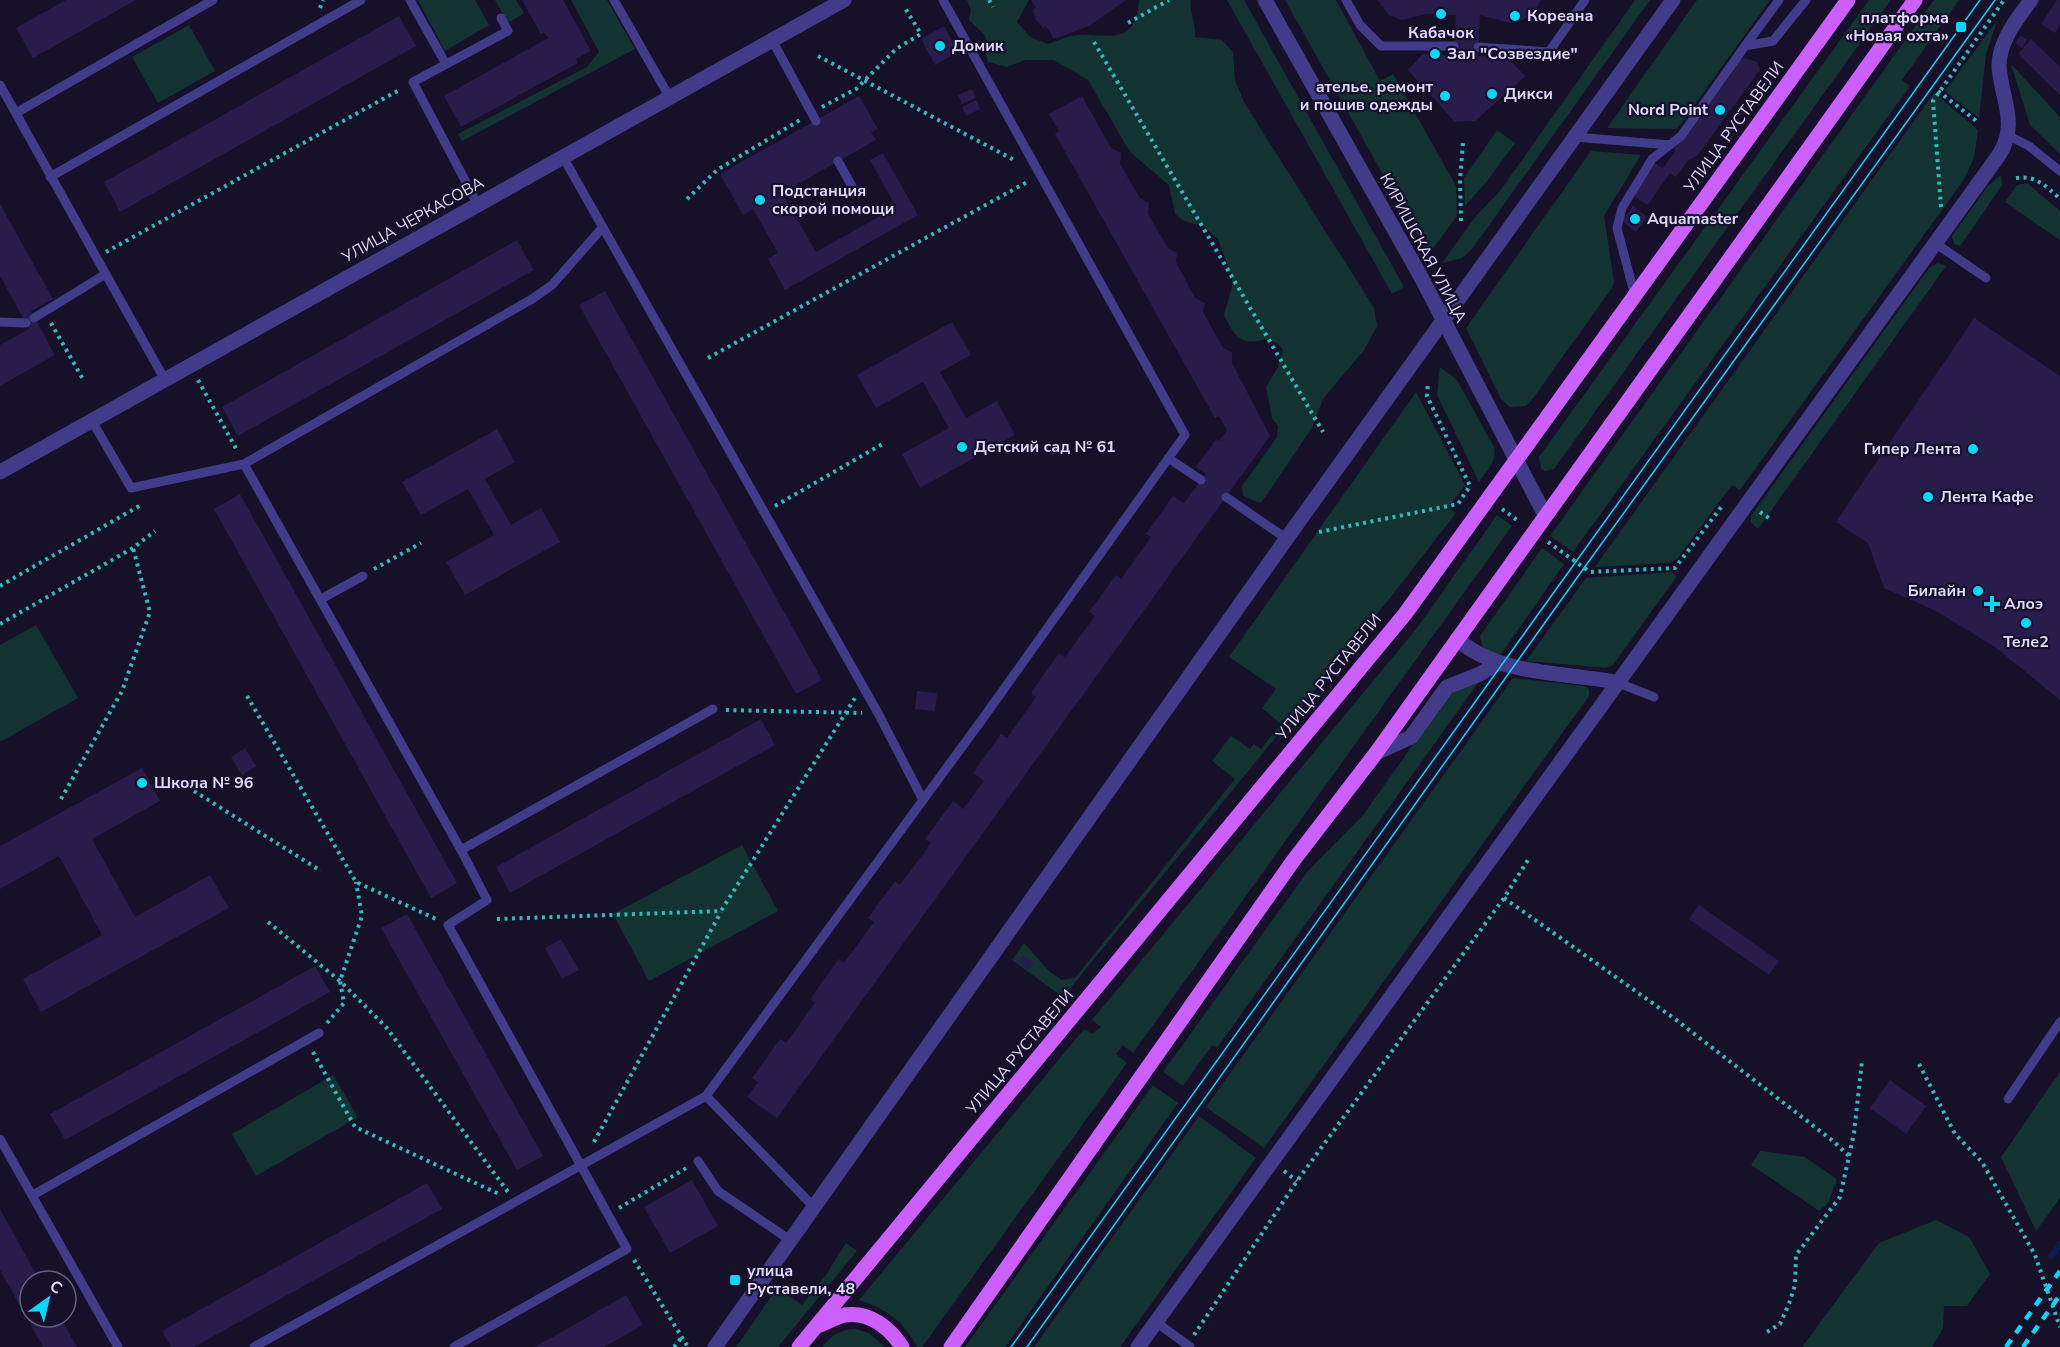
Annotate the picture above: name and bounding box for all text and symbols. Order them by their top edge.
place label: Кореана [1527,5,1594,27]
marker: Кабачок [1434,7,1448,21]
place label: платформа «Новая охта» [1845,7,1949,47]
marker: Кореана [1508,9,1522,23]
marker: платформа «Новая охта» [1954,20,1968,34]
place label: Кабачок [1408,22,1475,44]
place label: Домик [952,35,1005,57]
marker: Домик [933,39,947,53]
place label: Зал "Созвездие" [1447,43,1578,65]
marker: Зал "Созвездие" [1428,47,1442,61]
street label: УЛИЦА РУСТАВЕЛИ [1678,57,1789,198]
place label: ателье. ремонт и пошив одежды [1300,76,1433,116]
place label: Дикси [1504,83,1553,105]
marker: Дикси [1485,87,1499,101]
marker: ателье. ремонт и пошив одежды [1438,89,1452,103]
place label: Nord Point [1628,99,1709,121]
marker: Nord Point [1713,103,1727,117]
street label: КИРИШСКАЯ УЛИЦА [1374,169,1472,327]
street label: УЛИЦА ЧЕРКАСОВА [337,172,488,269]
place label: Подстанция скорой помощи [772,180,894,220]
marker: Подстанция скорой помощи [753,193,767,207]
place label: Aquamaster [1647,208,1739,230]
marker: Aquamaster [1628,212,1642,226]
place label: Детский сад № 61 [974,436,1116,458]
place label: Гипер Лента [1864,438,1961,460]
marker: Детский сад № 61 [955,440,969,454]
marker: Гипер Лента [1966,442,1980,456]
place label: Лента Кафе [1940,486,2034,508]
marker: Лента Кафе [1921,490,1935,504]
place label: Билайн [1908,580,1966,602]
marker: Билайн [1971,584,1985,598]
place label: Алоэ [2004,593,2043,615]
marker: Алоэ [1985,597,1999,611]
street label: УЛИЦА РУСТАВЕЛИ [1270,609,1387,746]
marker: Теле2 [2019,616,2033,630]
place label: Теле2 [2003,631,2049,653]
place label: Школа № 96 [154,772,253,794]
marker: Школа № 96 [135,776,149,790]
street label: УЛИЦА РУСТАВЕЛИ [961,985,1079,1120]
place label: улица Руставели, 48 [747,1260,855,1300]
north arrow [18,1269,78,1329]
marker: улица Руставели, 48 [728,1273,742,1287]
text: С [45,1275,67,1300]

